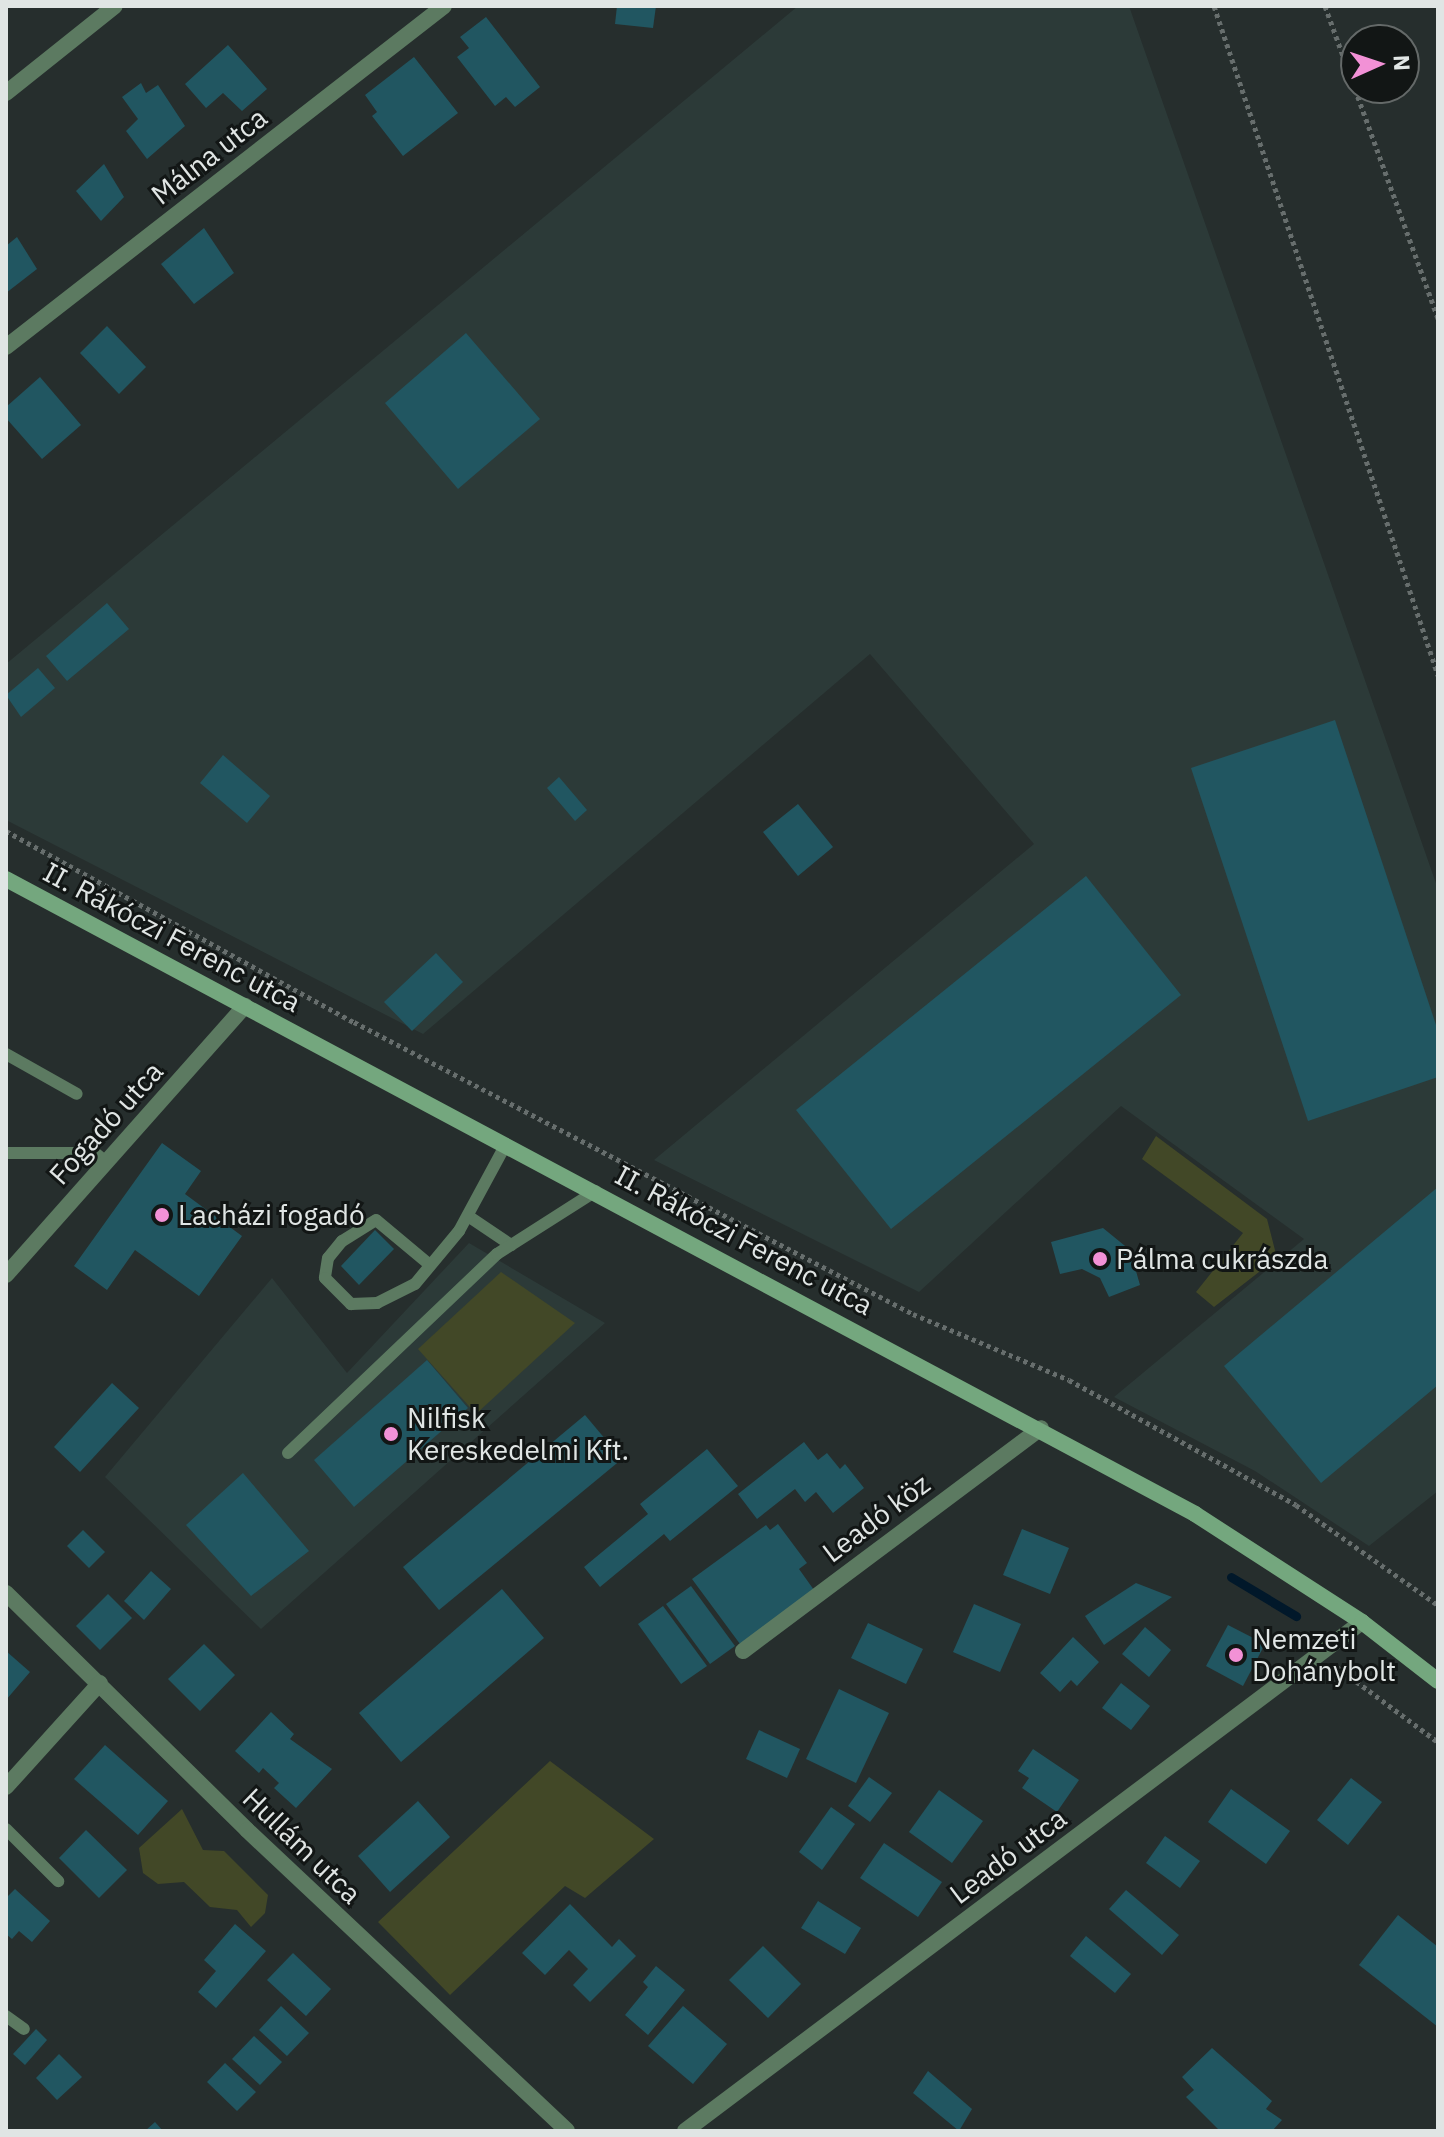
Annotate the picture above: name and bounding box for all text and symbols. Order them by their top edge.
north arrow [1340,24,1420,104]
text: N [1388,54,1417,72]
street label: Málna utca [145,100,273,212]
street label: II. Rákóczi Ferenc utca [37,855,307,1019]
street label: Fogadó utca [42,1055,170,1191]
street label: II. Rákóczi Ferenc utca [609,1158,879,1322]
place label: Lacházi fogadó [178,1198,365,1232]
marker: Lacházi fogadó [153,1206,171,1224]
place label: Pálma cukrászda [1116,1242,1328,1276]
marker: Pálma cukrászda [1091,1250,1109,1268]
place label: Nilfisk Kereskedelmi Kft. [407,1401,629,1467]
marker: Nilfisk Kereskedelmi Kft. [382,1425,400,1443]
street label: Leadó köz [816,1467,936,1569]
place label: Nemzeti Dohánybolt [1252,1622,1396,1688]
marker: Nemzeti Dohánybolt [1227,1646,1245,1664]
street label: Hullám utca [236,1781,368,1911]
street label: Leadó utca [943,1801,1073,1911]

